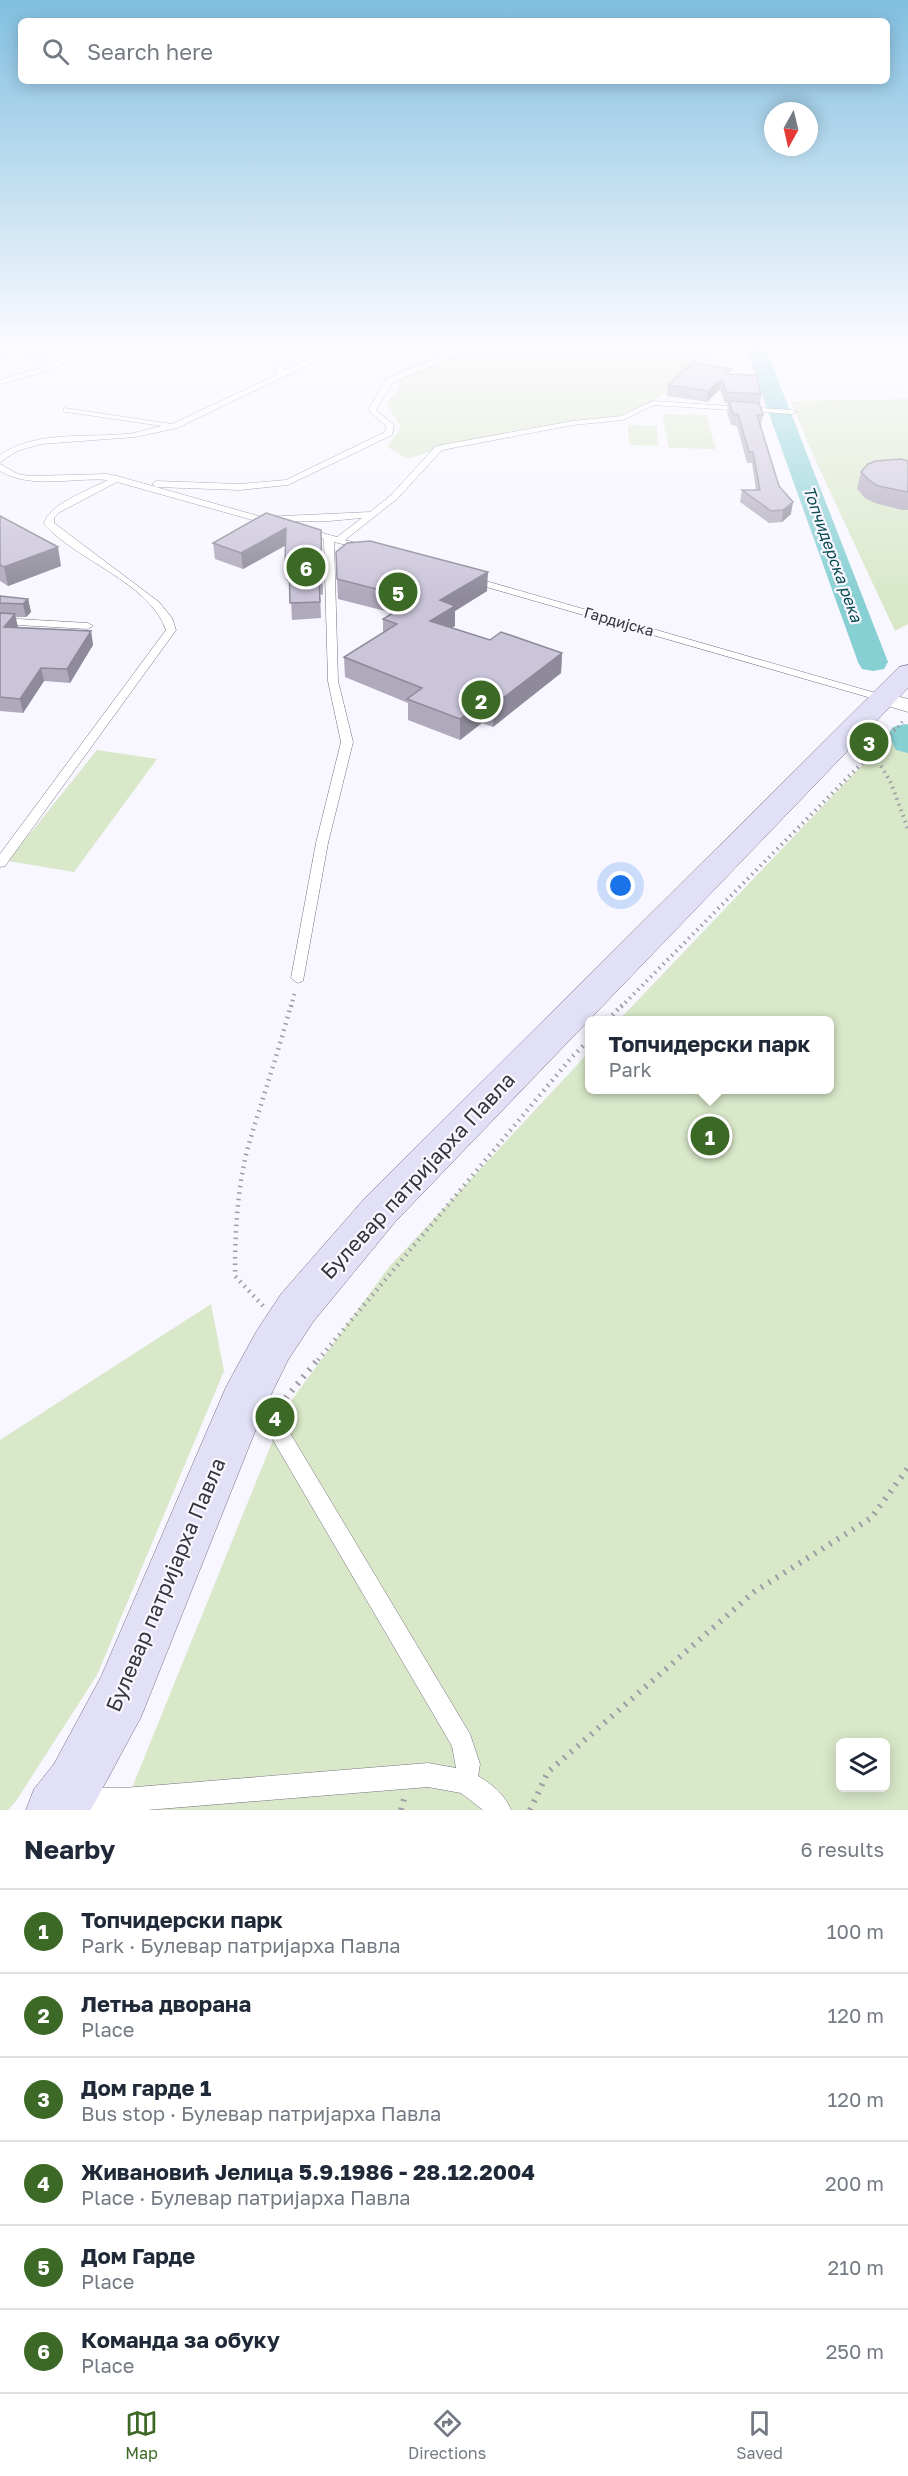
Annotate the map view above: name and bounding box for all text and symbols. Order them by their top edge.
search box [18,18,890,84]
icon: search [39,35,72,68]
text: Search here [87,38,213,65]
north arrow [764,102,818,156]
water label: Топчидерска река [799,483,867,626]
pin: 6 [286,544,326,590]
pin: 5 [378,570,418,614]
street label: Гардијска [582,602,656,640]
pin: 2 [462,678,500,722]
pin: 3 [850,720,888,764]
your location [606,871,635,900]
popup [585,1016,834,1094]
text: Топчидерски парк [609,1030,810,1057]
text: Park [609,1057,652,1081]
street label: Булевар патријарха Павла [315,1066,520,1284]
pin: 1 [690,1114,730,1158]
pin: 4 [256,1394,294,1440]
street label: Булевар патријарха Павла [100,1454,230,1716]
map controls [836,1738,890,1792]
button: layers [836,1738,890,1792]
text: Nearby [24,1834,115,1865]
text: 6 results [800,1837,884,1861]
text: Топчидерски парк [81,1906,283,1933]
text: 1 [38,1919,49,1943]
text: 100 m [827,1919,884,1943]
text: Park · Булевар патријарха Павла [81,1933,401,1957]
text: Летња дворана [81,1990,251,2017]
text: 2 [37,2003,50,2027]
text: 120 m [828,2003,884,2027]
text: Place [81,2017,134,2041]
text: Дом гарде 1 [81,2074,211,2101]
text: 3 [37,2087,50,2111]
text: 120 m [828,2087,884,2111]
text: Bus stop · Булевар патријарха Павла [81,2101,441,2125]
text: Живановић Јелица 5.9.1986 - 28.12.2004 [81,2158,535,2185]
text: 4 [37,2171,50,2195]
text: 200 m [825,2171,884,2195]
text: Place · Булевар патријарха Павла [81,2185,411,2209]
text: Дом Гарде [81,2242,195,2269]
text: 5 [37,2255,50,2279]
text: 210 m [828,2255,884,2279]
text: Place [81,2269,134,2293]
text: Команда за обуку [81,2326,280,2353]
text: 6 [37,2339,50,2363]
text: 250 m [826,2339,884,2363]
text: Place [81,2353,134,2377]
tab: Map [125,2407,158,2463]
tab: Directions [408,2407,486,2463]
tab: Saved [736,2407,783,2463]

